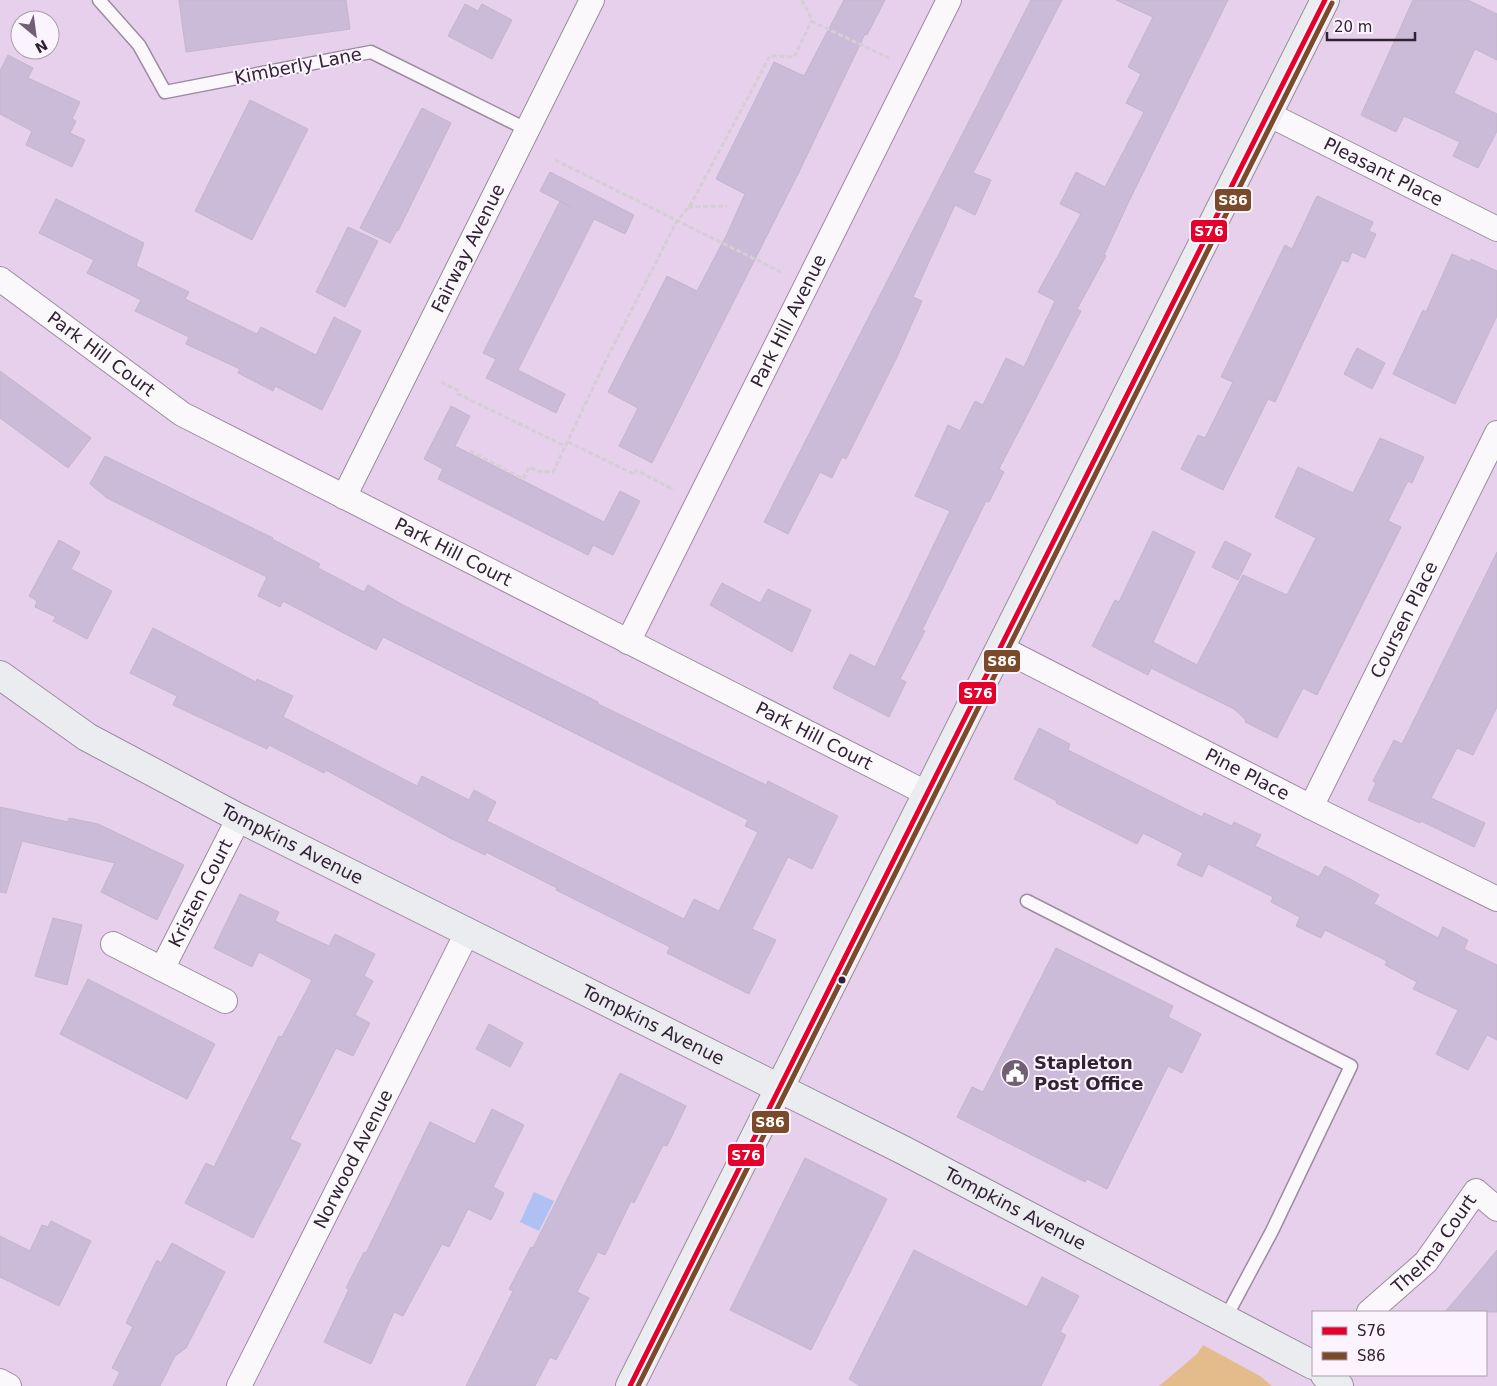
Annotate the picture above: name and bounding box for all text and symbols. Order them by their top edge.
north arrow [10,10,60,60]
scale bar [1327,10,1414,42]
text: 20 m [1334,18,1372,36]
text: N [32,37,50,56]
street label: Kimberly Lane [233,43,363,88]
street label: Pleasant Place [1320,133,1447,210]
street label: Fairway Avenue [427,180,509,316]
line badge: S86 [1214,188,1252,212]
text: S86 [1218,192,1248,208]
line badge: S76 [1190,219,1228,243]
text: S76 [1194,223,1224,239]
street label: Park Hill Avenue [746,251,830,391]
street label: Park Hill Court [44,307,159,400]
street label: Park Hill Court [391,513,515,590]
street label: Coursen Place [1366,558,1442,682]
line badge: S86 [983,649,1021,673]
text: S86 [987,653,1017,669]
line badge: S76 [958,681,997,705]
text: S76 [963,685,993,701]
street label: Park Hill Court [752,697,876,774]
street label: Pine Place [1202,744,1293,804]
street label: Tompkins Avenue [216,799,367,888]
street label: Kristen Court [164,836,236,951]
unlabelled marker [837,975,847,985]
street label: Tompkins Avenue [578,980,728,1069]
place label: Stapleton Post Office [1034,1052,1143,1094]
public building icon: Stapleton Post Office [1000,1058,1030,1088]
street label: Norwood Avenue [309,1086,396,1232]
line badge: S86 [751,1110,790,1134]
text: S86 [755,1114,785,1130]
line badge: S76 [727,1143,765,1167]
text: S76 [731,1147,761,1163]
street label: Tompkins Avenue [940,1162,1090,1254]
street label: Thelma Court [1386,1190,1480,1298]
legend [1312,1311,1487,1376]
text: S76 [1357,1322,1386,1340]
text: S86 [1357,1347,1386,1365]

